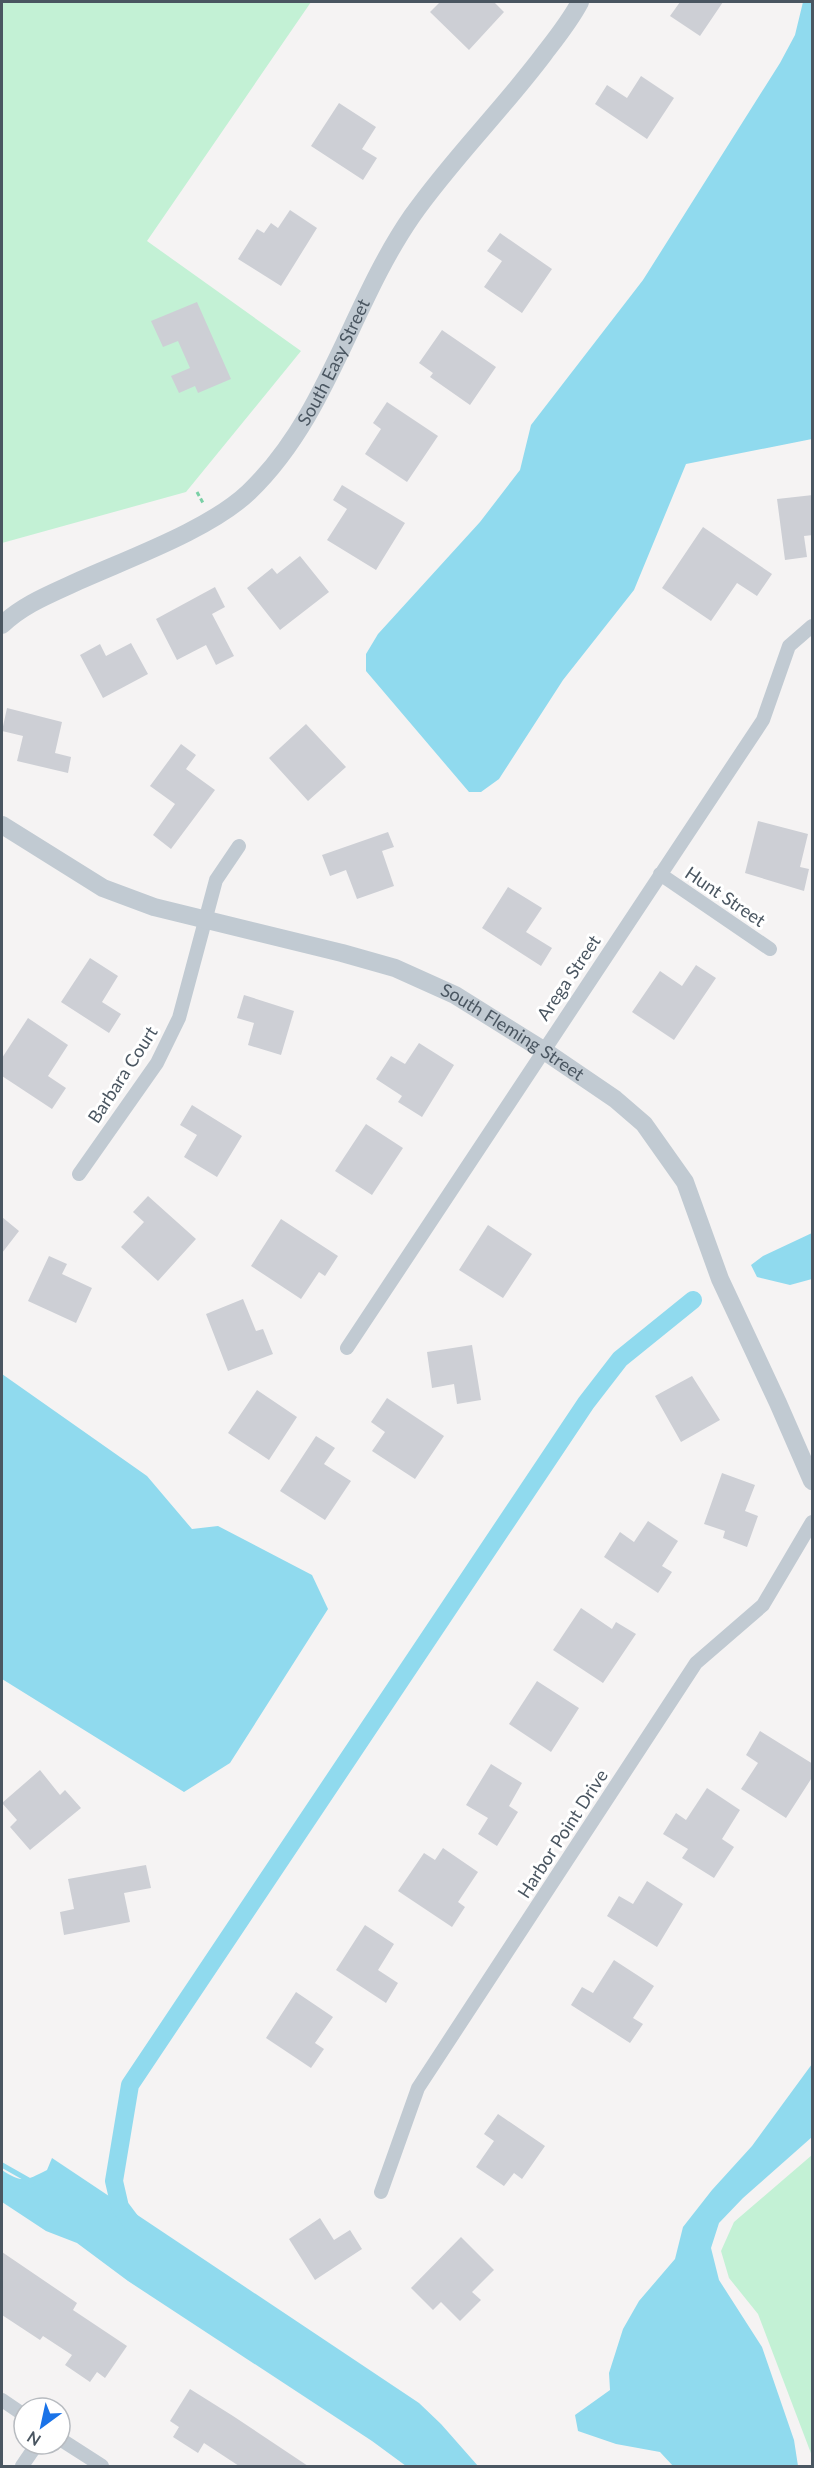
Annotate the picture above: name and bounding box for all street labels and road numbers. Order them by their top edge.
street label: South Easy Street [292,294,374,429]
street label: Hunt Street [681,861,770,931]
street label: Arega Street [532,930,605,1024]
street label: South Fleming Street [438,978,589,1085]
street label: Barbara Court [83,1021,162,1127]
street label: Harbor Point Drive [512,1765,612,1902]

